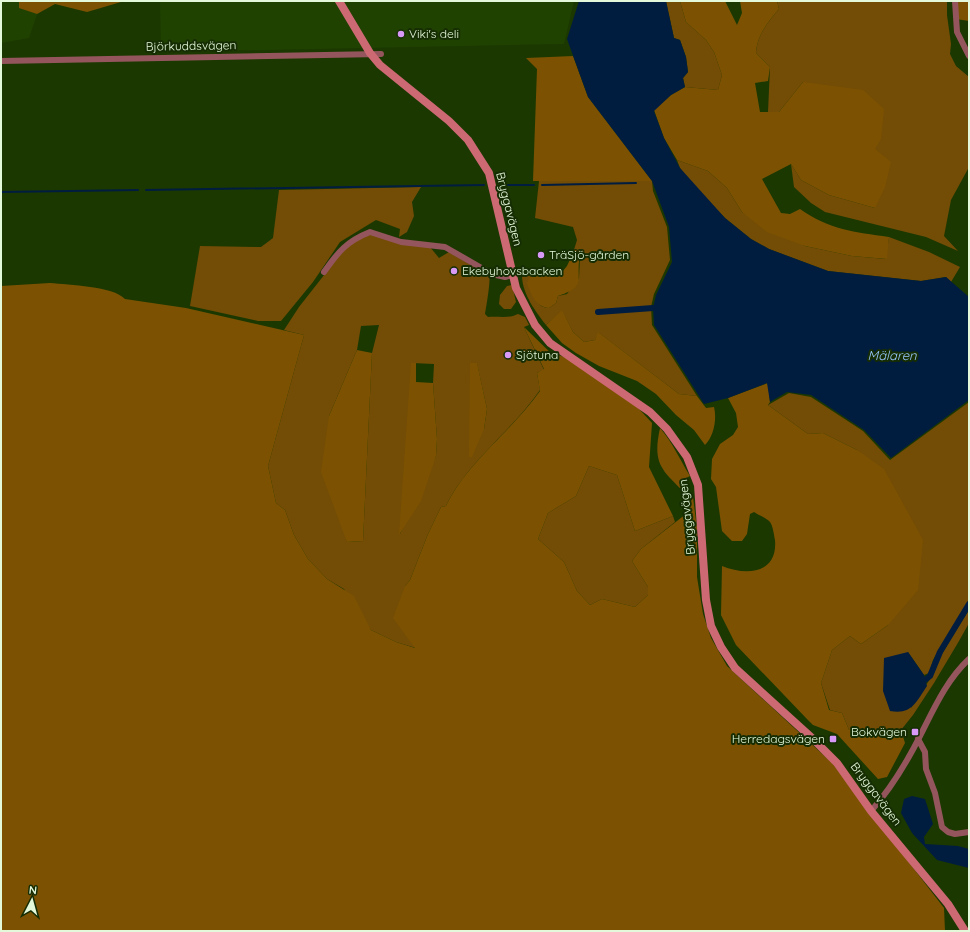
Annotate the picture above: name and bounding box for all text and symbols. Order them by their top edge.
place label: Viki's deli [409,26,459,41]
marker: Viki's deli [396,29,406,39]
street label: Björkuddsvägen [145,37,237,54]
street label: Bryggavägen [493,170,526,247]
place label: TräSjö-gården [549,247,629,262]
marker: TräSjö-gården [536,250,546,260]
place label: Ekebyhovsbacken [462,263,562,278]
marker: Ekebyhovsbacken [449,266,459,276]
place label: Sjötuna [516,347,558,362]
water label: Mälaren [867,347,917,363]
marker: Sjötuna [503,350,513,360]
street label: Bryggavägen [675,479,698,555]
place label: Bokvägen [851,724,907,739]
marker: Bokvägen [910,727,920,737]
place label: Herredagsvägen [732,731,825,746]
marker: Herredagsvägen [828,734,838,744]
street label: Bryggavägen [848,759,905,828]
north arrow [12,880,52,920]
text: N [28,883,38,897]

